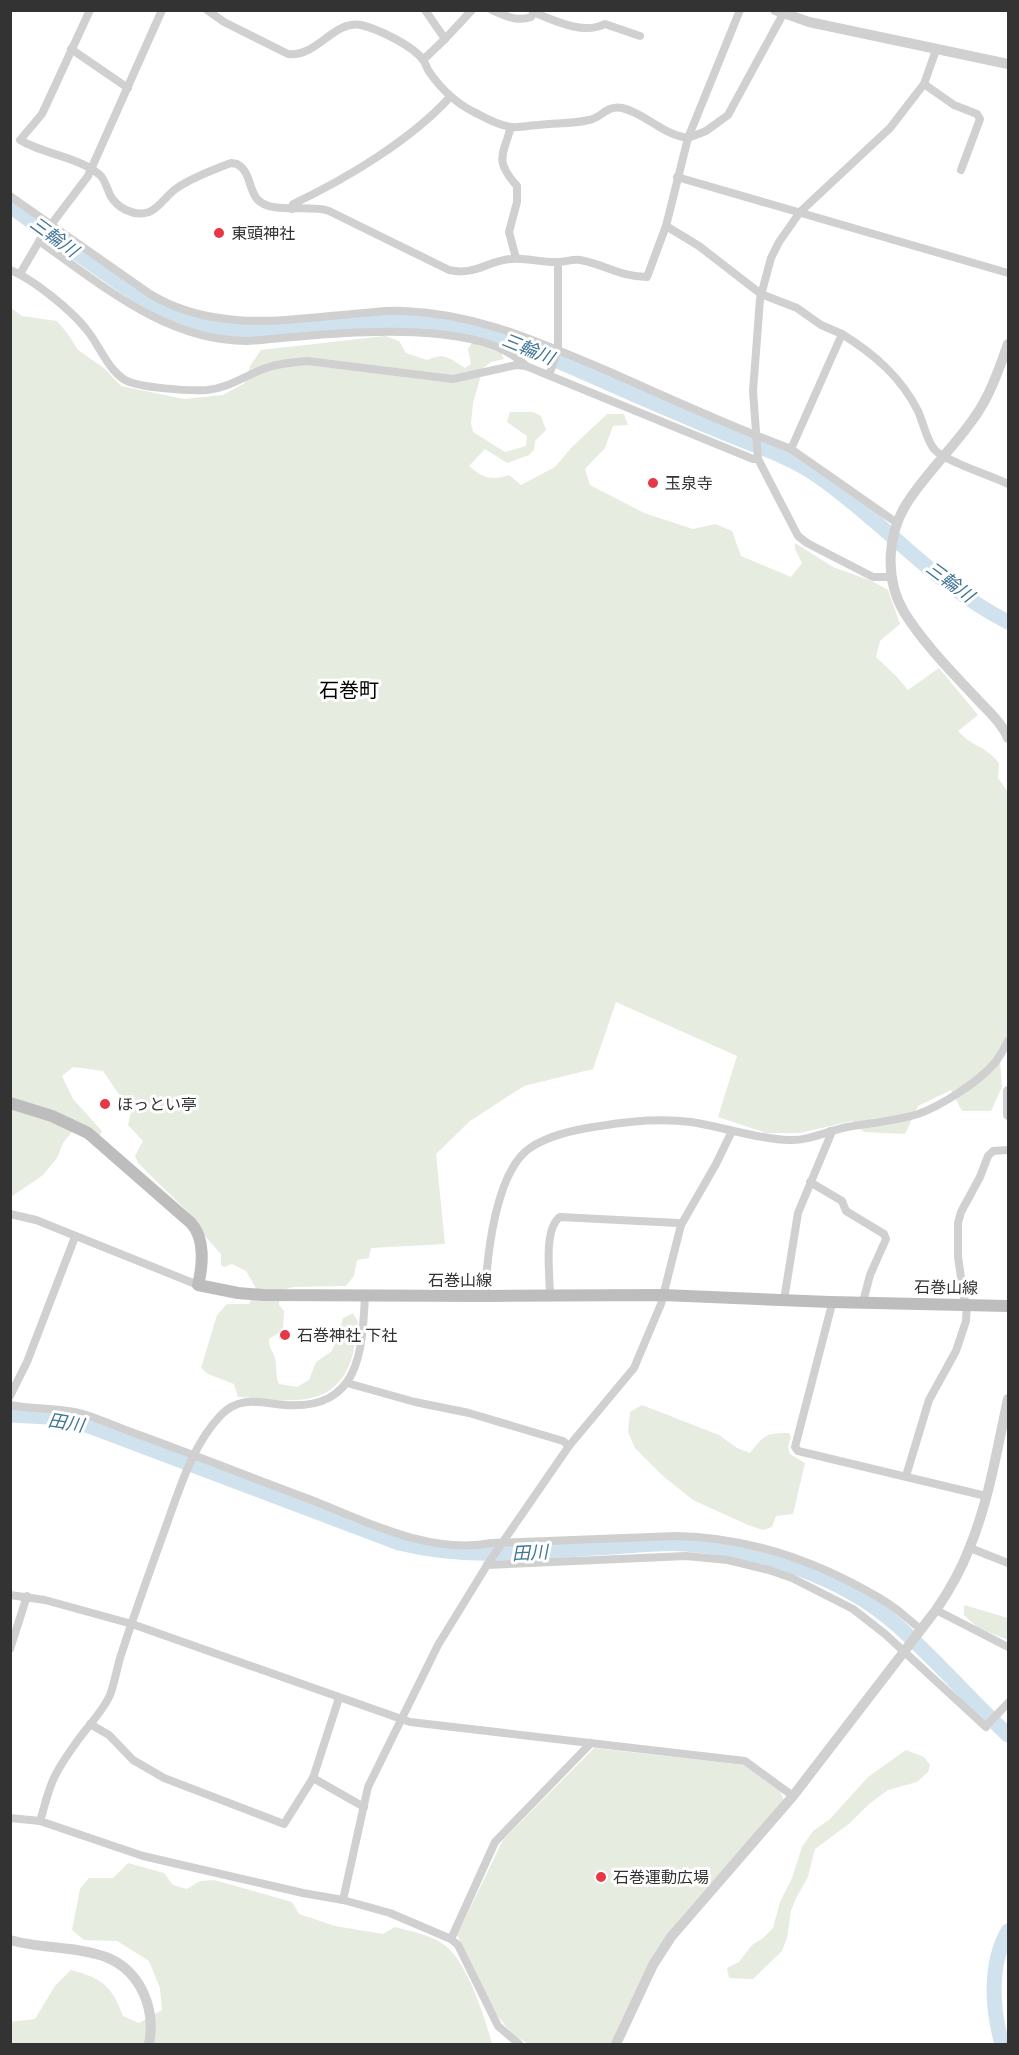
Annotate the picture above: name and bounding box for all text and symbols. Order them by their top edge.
water label: 三輪川 [26,211,85,263]
place label: 東頭神社 [231,223,295,243]
marker: 東頭神社 [212,226,226,240]
water label: 三輪川 [499,328,559,370]
place label: 玉泉寺 [665,473,713,493]
marker: 玉泉寺 [646,476,660,490]
water label: 三輪川 [922,556,980,608]
district label: 石巻町 [319,677,379,702]
place label: ほっとい亭 [117,1094,197,1114]
marker: ほっとい亭 [98,1097,112,1111]
street label: 石巻山線 [428,1270,492,1290]
street label: 石巻山線 [914,1276,978,1298]
place label: 石巻神社 下社 [297,1325,397,1345]
marker: 石巻神社 下社 [278,1328,292,1342]
water label: 田川 [47,1408,88,1437]
water label: 田川 [511,1540,551,1565]
place label: 石巻運動広場 [613,1867,709,1887]
marker: 石巻運動広場 [594,1870,608,1884]

